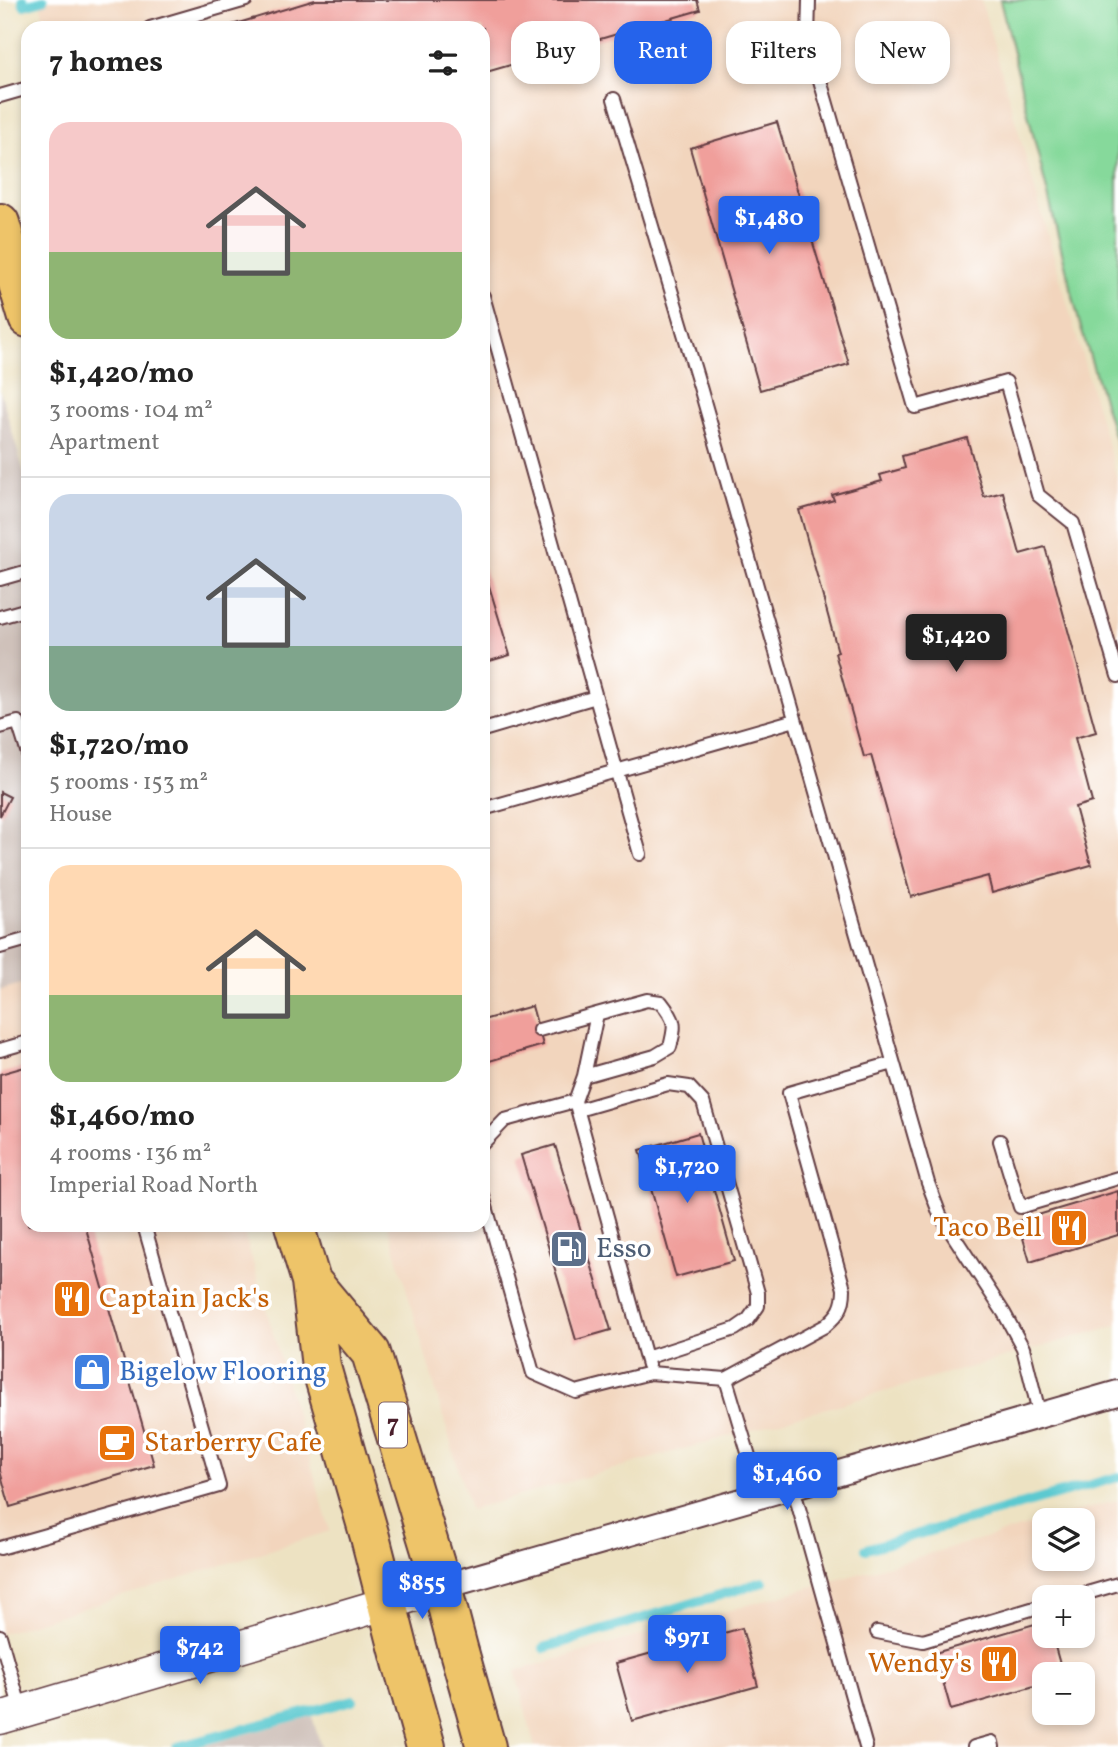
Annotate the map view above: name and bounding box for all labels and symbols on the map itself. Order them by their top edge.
pin: $1,480 [712,196,826,256]
pin: $1,420 [899,614,1013,674]
pin: $1,720 [630,1146,744,1205]
restaurant icon: Taco Bell [1048,1207,1090,1249]
place label: Taco Bell [933,1209,1042,1248]
fuel station icon: Esso [548,1228,590,1270]
place label: Esso [596,1230,652,1269]
restaurant icon: Captain Jack's [51,1278,93,1320]
place label: Captain Jack's [99,1280,270,1319]
shop icon: Bigelow Flooring [71,1351,113,1393]
place label: Bigelow Flooring [119,1353,327,1392]
road number: 7 [379,1402,407,1448]
cafe icon: Starberry Cafe [96,1422,138,1464]
place label: Starberry Cafe [144,1424,322,1463]
pin: $1,460 [730,1452,844,1512]
pin: $855 [381,1562,463,1621]
pin: $971 [646,1616,728,1675]
pin: $742 [159,1626,241,1686]
restaurant icon: Wendy's [978,1643,1020,1685]
place label: Wendy's [868,1645,972,1684]

